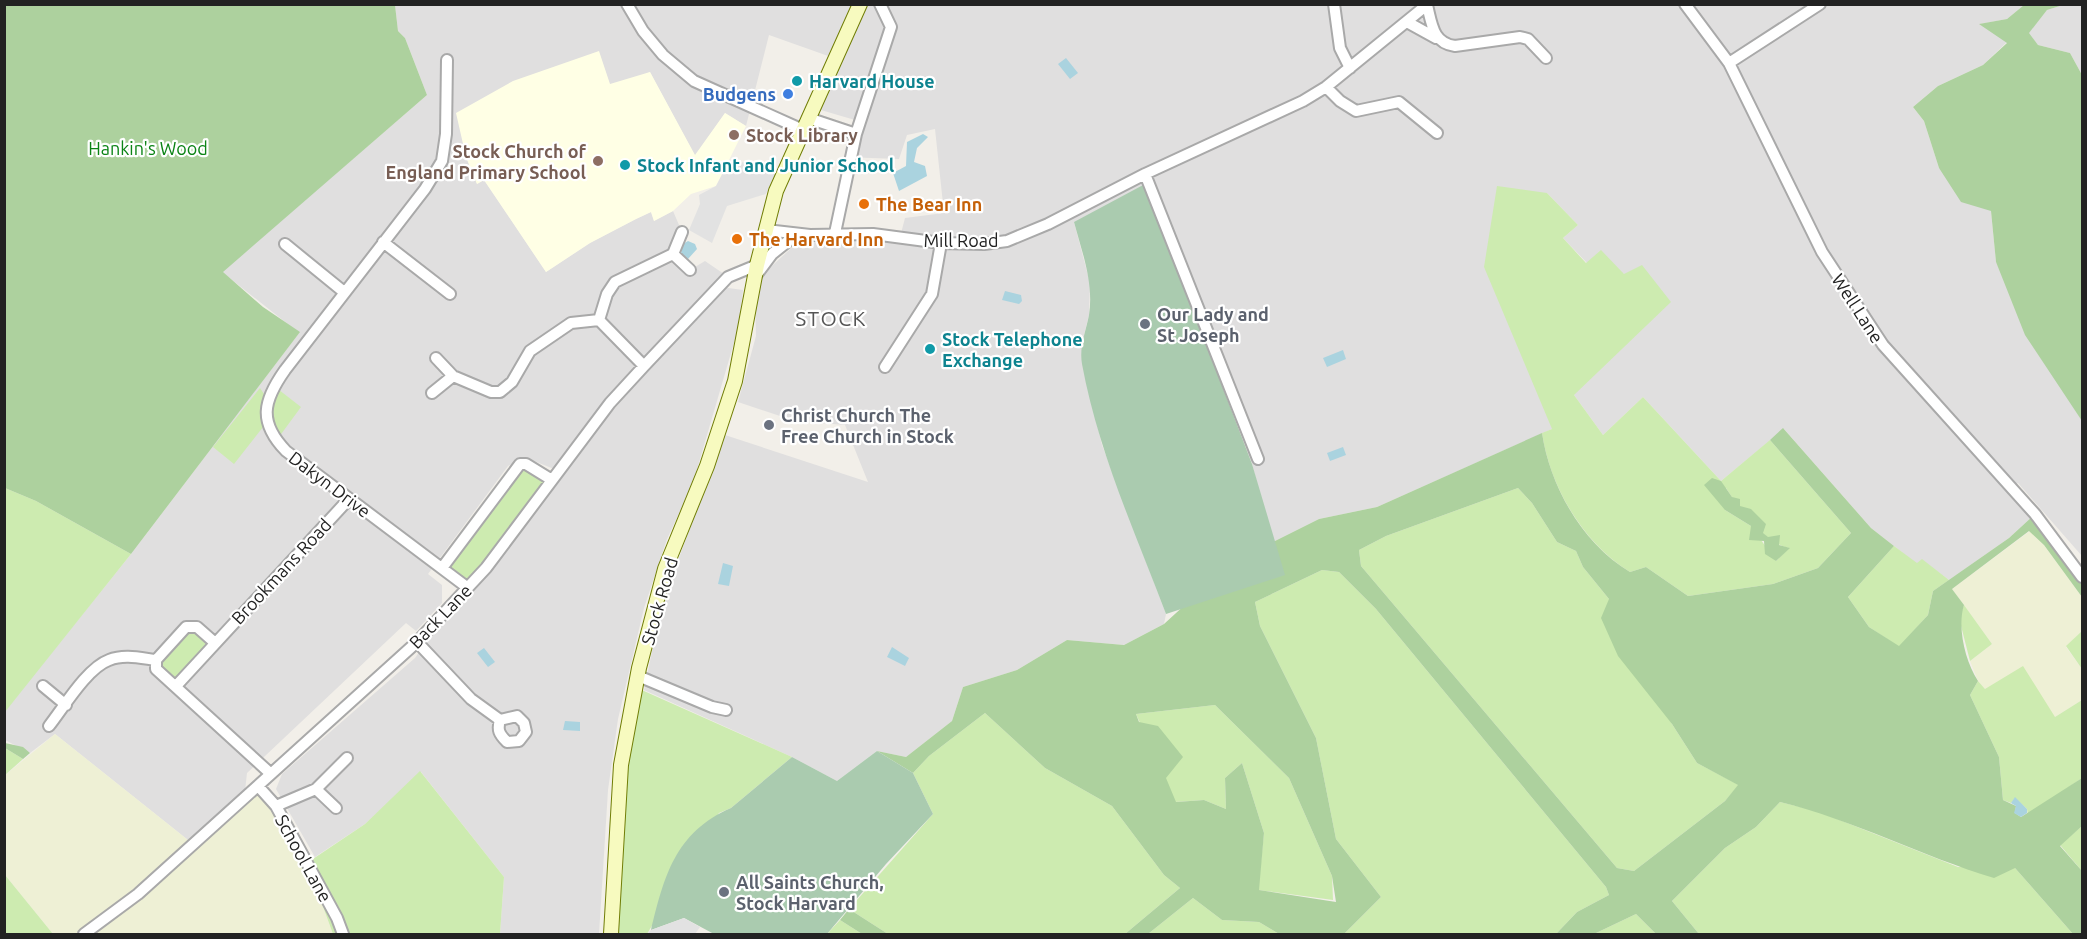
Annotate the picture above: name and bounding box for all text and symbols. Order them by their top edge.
place label: Harvard House [809,71,935,91]
marker: Harvard House [790,74,804,88]
place label: Budgens [703,84,776,104]
marker: Budgens [781,87,795,101]
place label: Stock Library [746,125,858,145]
marker: Stock Library [727,128,741,142]
park label: Hankin's Wood [88,138,208,158]
place label: Stock Church of England Primary School [386,141,587,182]
marker: Stock Church of England Primary School [591,154,605,168]
place label: Stock Infant and Junior School [637,155,895,175]
marker: Stock Infant and Junior School [618,158,632,172]
place label: The Bear Inn [876,194,982,214]
marker: The Bear Inn [857,197,871,211]
place label: The Harvard Inn [749,229,884,249]
street label: Mill Road [923,230,999,250]
marker: The Harvard Inn [730,232,744,246]
street label: Well Lane [1828,270,1888,346]
place label: Our Lady and St Joseph [1157,304,1269,345]
district label: STOCK [795,306,867,330]
marker: Our Lady and St Joseph [1138,317,1152,331]
place label: Stock Telephone Exchange [942,329,1083,370]
marker: Stock Telephone Exchange [923,342,937,356]
place label: Christ Church The Free Church in Stock [781,405,954,446]
marker: Christ Church The Free Church in Stock [762,418,776,432]
street label: Dakyn Drive [285,447,375,521]
street label: Brookmans Road [227,514,335,628]
street label: Stock Road [637,555,681,647]
street label: Back Lane [405,580,475,652]
street label: School Lane [272,811,336,905]
place label: All Saints Church, Stock Harvard [736,872,884,913]
marker: All Saints Church, Stock Harvard [717,885,731,899]

